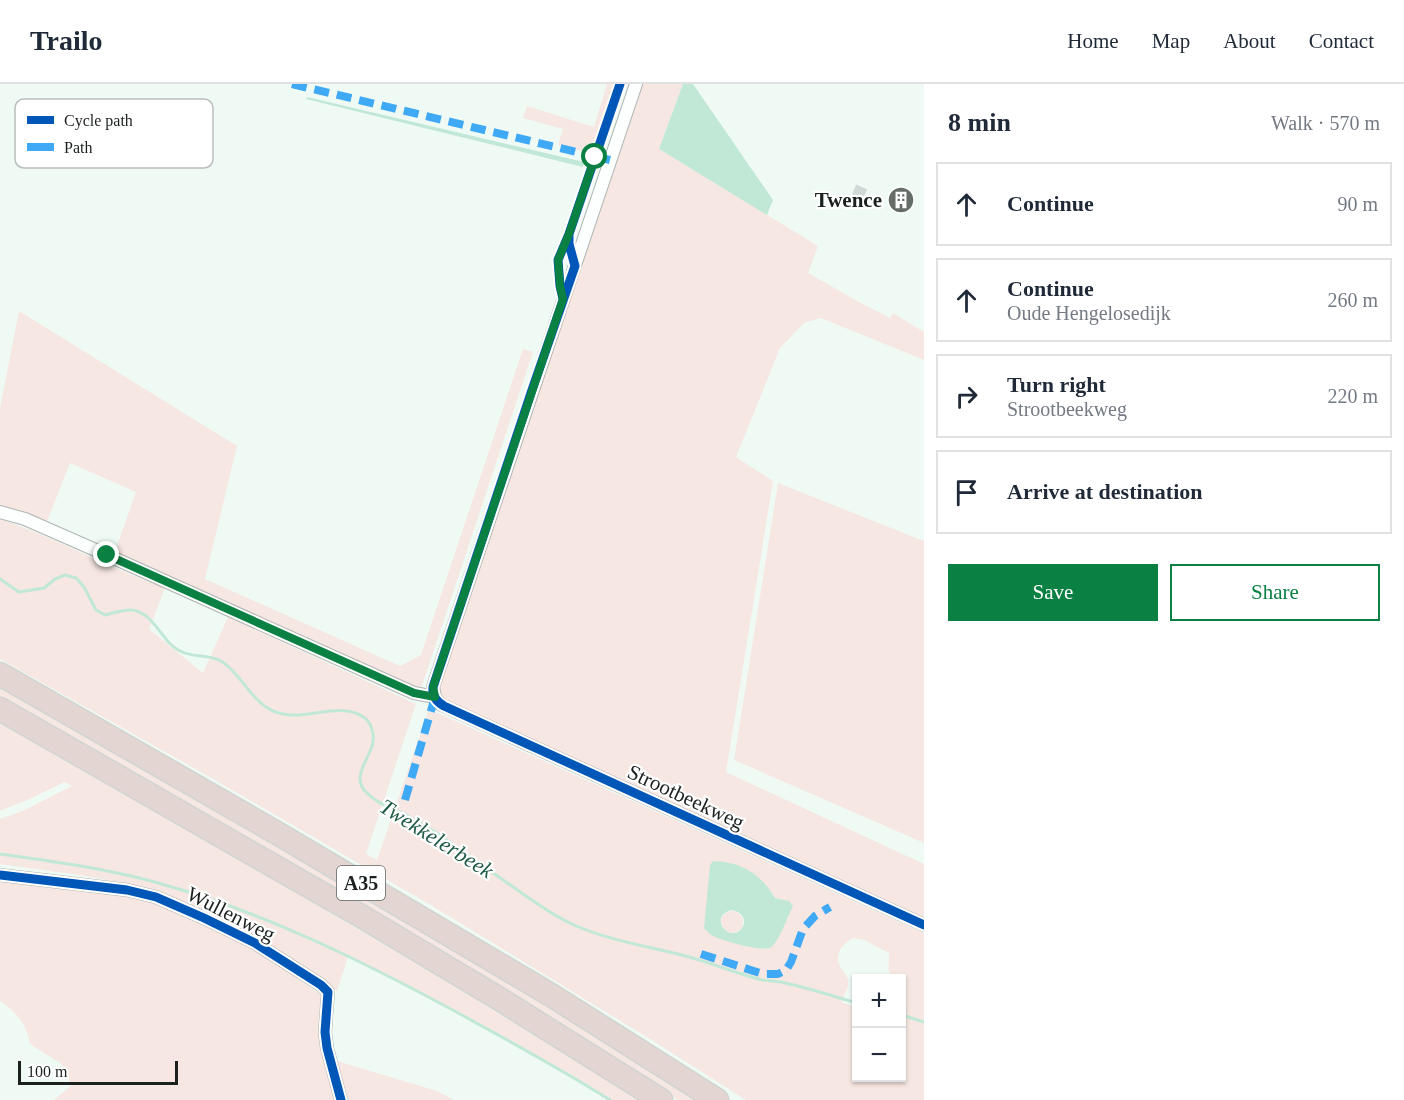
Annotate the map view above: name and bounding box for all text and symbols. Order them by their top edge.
text: Trailo [30,25,103,56]
text: Home [1067,29,1119,53]
text: Map [1152,29,1190,53]
text: About [1223,29,1276,53]
text: Contact [1309,29,1374,53]
legend [15,99,213,168]
text: 8 min [948,108,1011,137]
text: Cycle path [64,112,133,130]
text: Walk · 570 m [1271,112,1380,134]
text: Path [64,139,92,156]
route start [581,143,607,169]
building icon: Twence [886,185,916,215]
place label: Twence [815,188,882,212]
icon: ahead [950,188,983,221]
text: Continue [1007,191,1094,216]
text: 90 m [1337,193,1378,215]
text: Continue [1007,276,1094,301]
icon: ahead [950,284,983,317]
text: 260 m [1327,289,1378,311]
text: Oude Hengelosedijk [1007,302,1171,324]
text: Turn right [1007,372,1106,397]
icon: right [950,380,983,413]
text: 220 m [1327,385,1378,407]
text: Strootbeekweg [1007,398,1127,420]
icon: arrive [950,476,983,509]
text: Arrive at destination [1007,479,1203,504]
route end [93,541,119,567]
button: Save [948,564,1158,621]
button: Share [1170,564,1380,621]
street label: Strootbeekweg [624,760,749,835]
water label: Twekkelerbeek [375,794,499,884]
road number: A35 [337,866,385,900]
street label: Wullenweg [183,882,280,947]
map controls [852,974,906,1082]
button: + [852,974,906,1028]
button: − [852,1028,906,1082]
scale bar [18,1058,178,1086]
text: 100 m [27,1063,67,1080]

